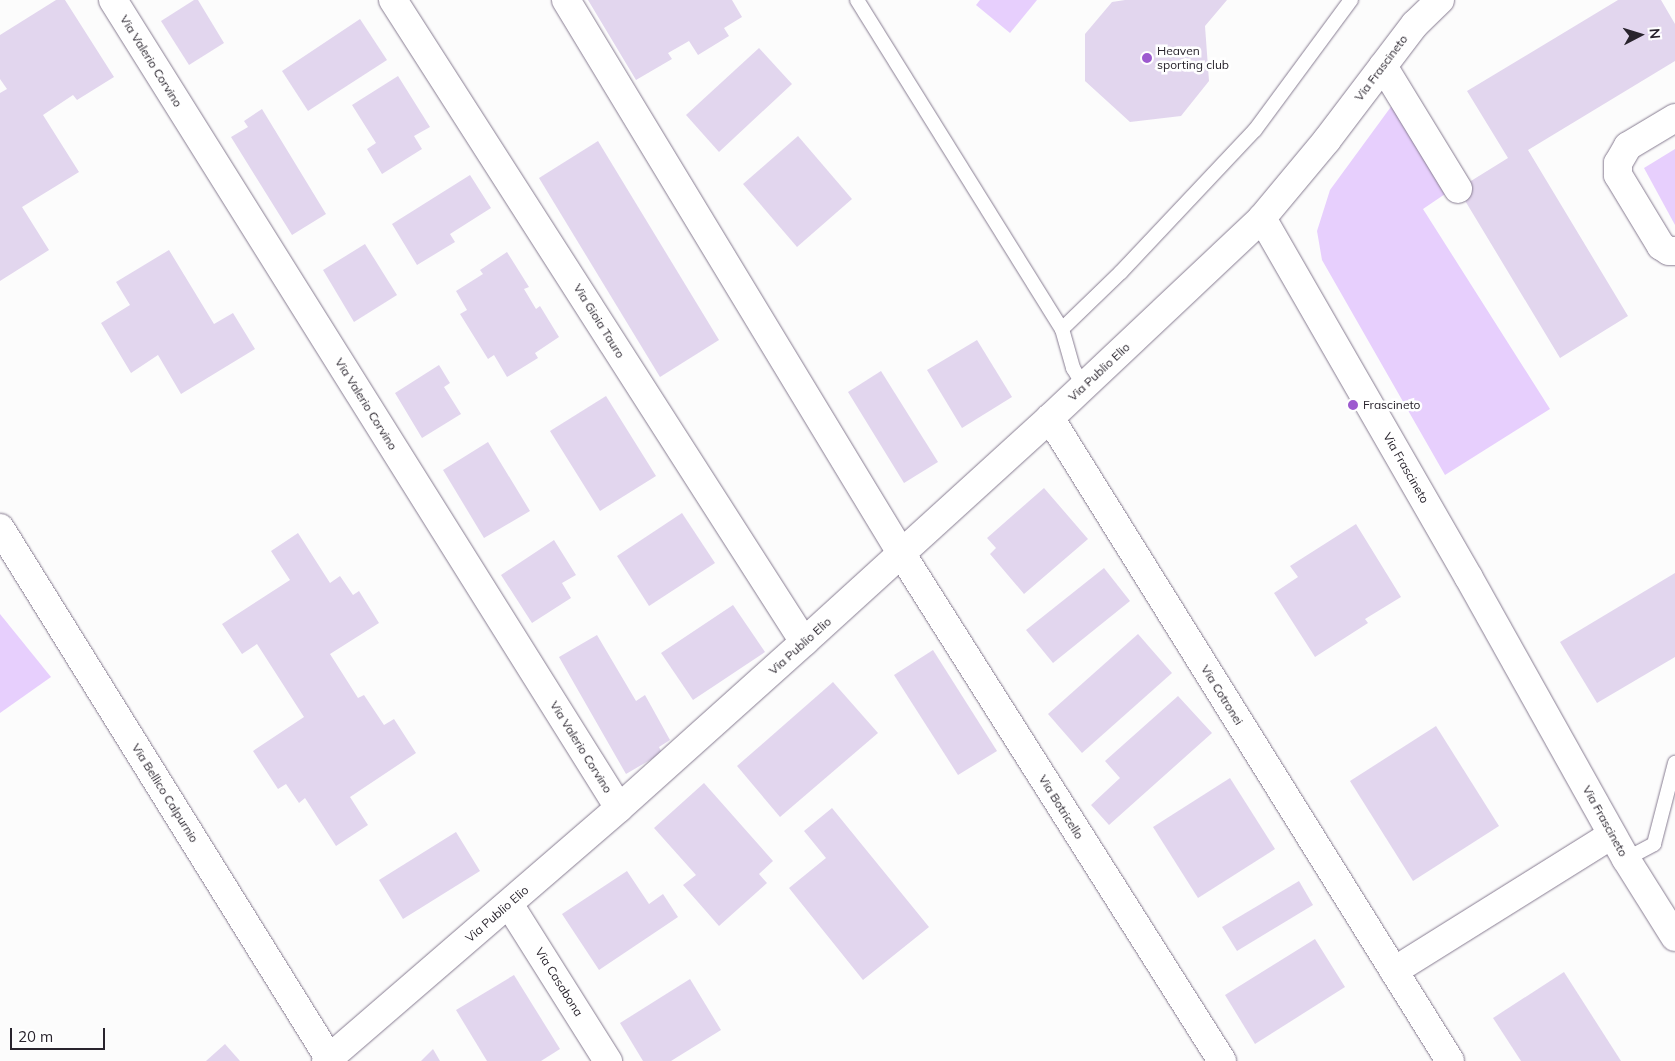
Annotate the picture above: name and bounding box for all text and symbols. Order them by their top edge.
north arrow [1615,10,1665,60]
street label: Via Valerio Corvino [117,12,185,110]
text: N [1646,28,1664,40]
street label: Via Frascineto [1351,32,1411,104]
place label: Heaven sporting club [1157,44,1229,72]
marker: Heaven sporting club [1141,52,1153,64]
street label: Via Gioia Tauro [570,281,628,361]
street label: Via Publio Elio [1065,340,1133,404]
street label: Via Valerio Corvino [332,355,400,453]
place label: Frascineto [1363,398,1420,412]
marker: Frascineto [1347,399,1359,411]
street label: Via Frascineto [1380,430,1432,506]
street label: Via Publio Elio [766,614,834,678]
street label: Via Cotronei [1198,662,1246,728]
street label: Via Valerio Corvino [547,698,615,796]
street label: Via Bellico Calpurnio [129,741,201,845]
street label: Via Botricello [1036,772,1086,842]
street label: Via Frascineto [1580,783,1630,859]
street label: Via Publio Elio [463,883,531,945]
street label: Via Casabona [532,945,586,1019]
scale bar [12,1018,108,1050]
text: 20 m [18,1027,53,1046]

